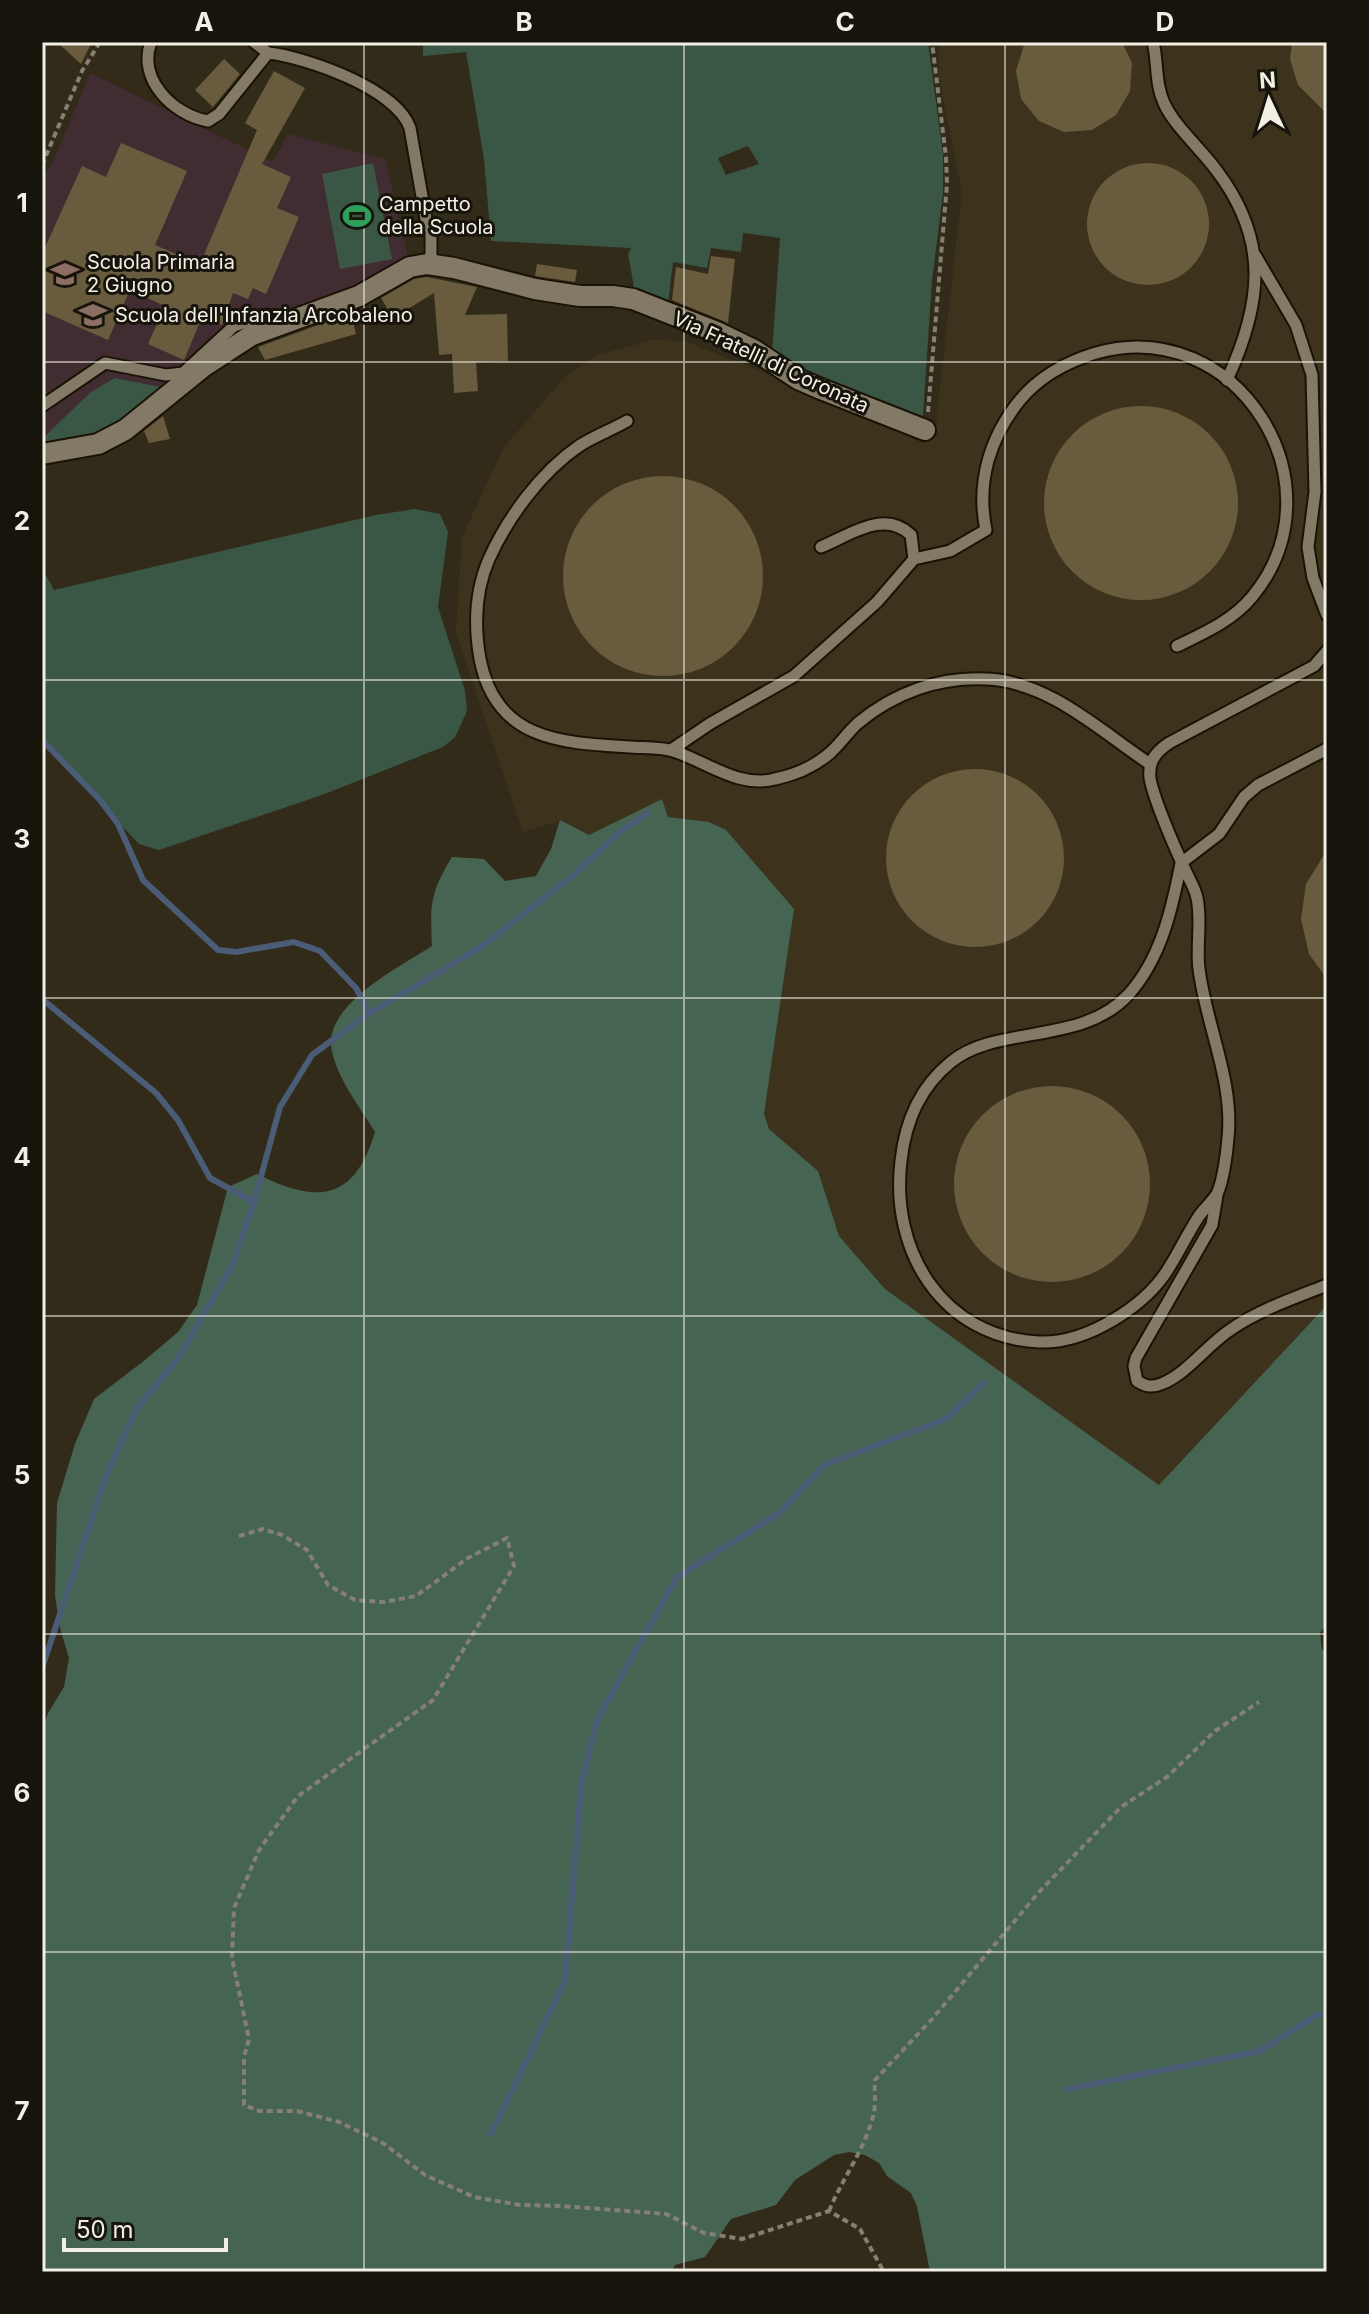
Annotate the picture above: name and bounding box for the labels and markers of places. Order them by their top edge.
place label: Campetto della Scuola [379,192,494,239]
sports icon: Campetto della Scuola [342,201,372,231]
place label: Scuola Primaria 2 Giugno [87,250,235,297]
school or university icon: Scuola Primaria 2 Giugno [50,259,80,289]
school or university icon: Scuola dell'Infanzia Arcobaleno [78,300,108,330]
place label: Scuola dell'Infanzia Arcobaleno [115,303,413,327]

